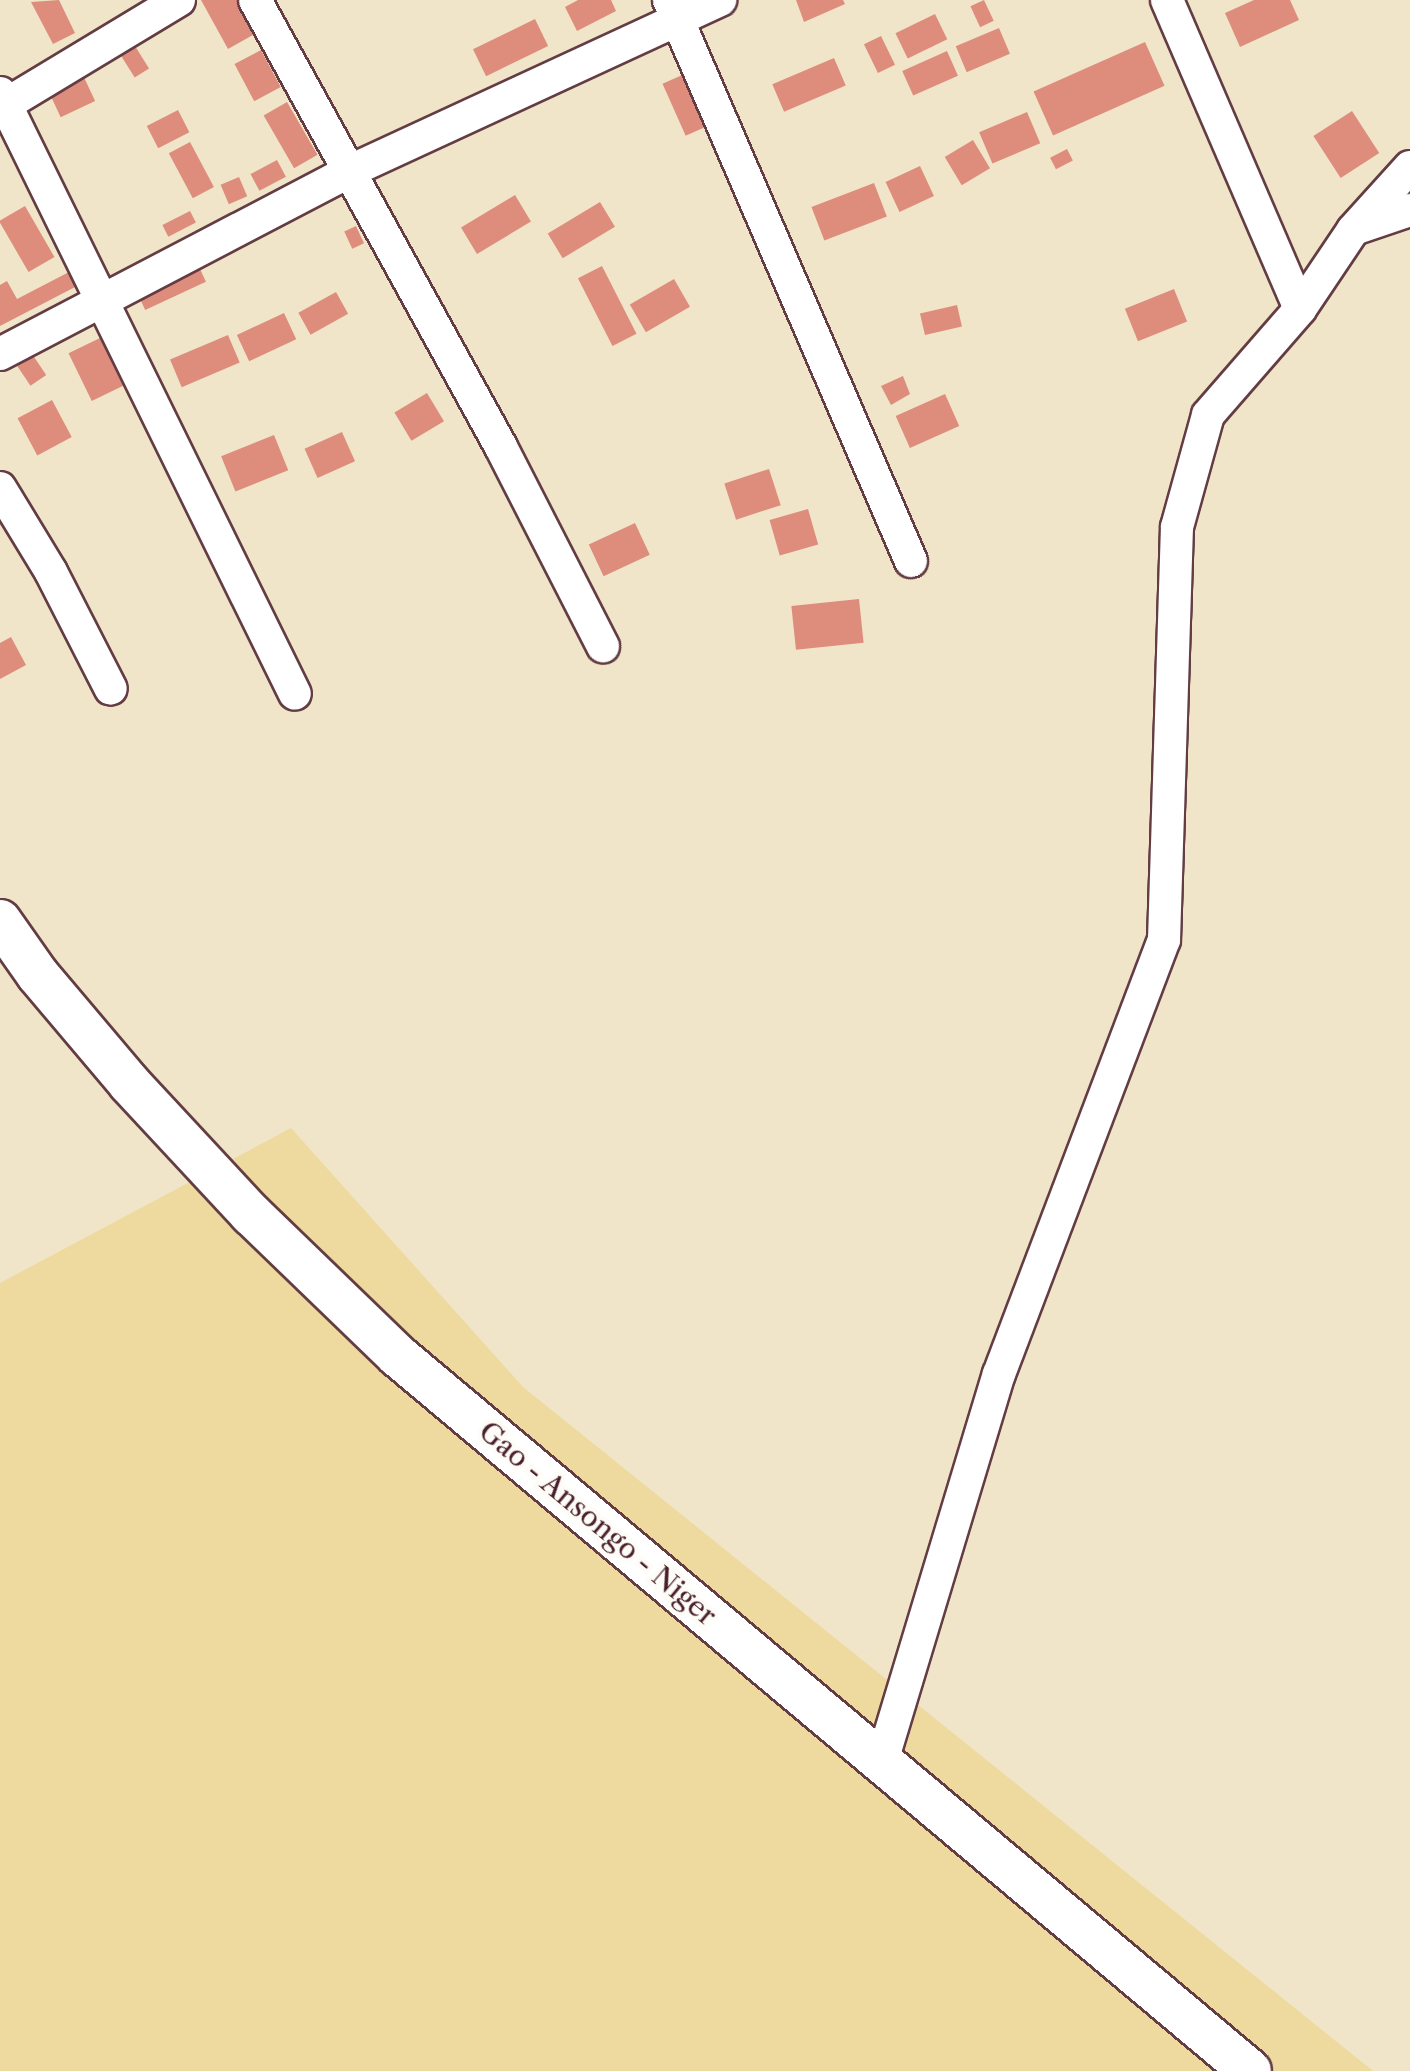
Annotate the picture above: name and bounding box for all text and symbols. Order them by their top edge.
street label: Gao - Ansongo - Niger [472,1414,724,1632]

